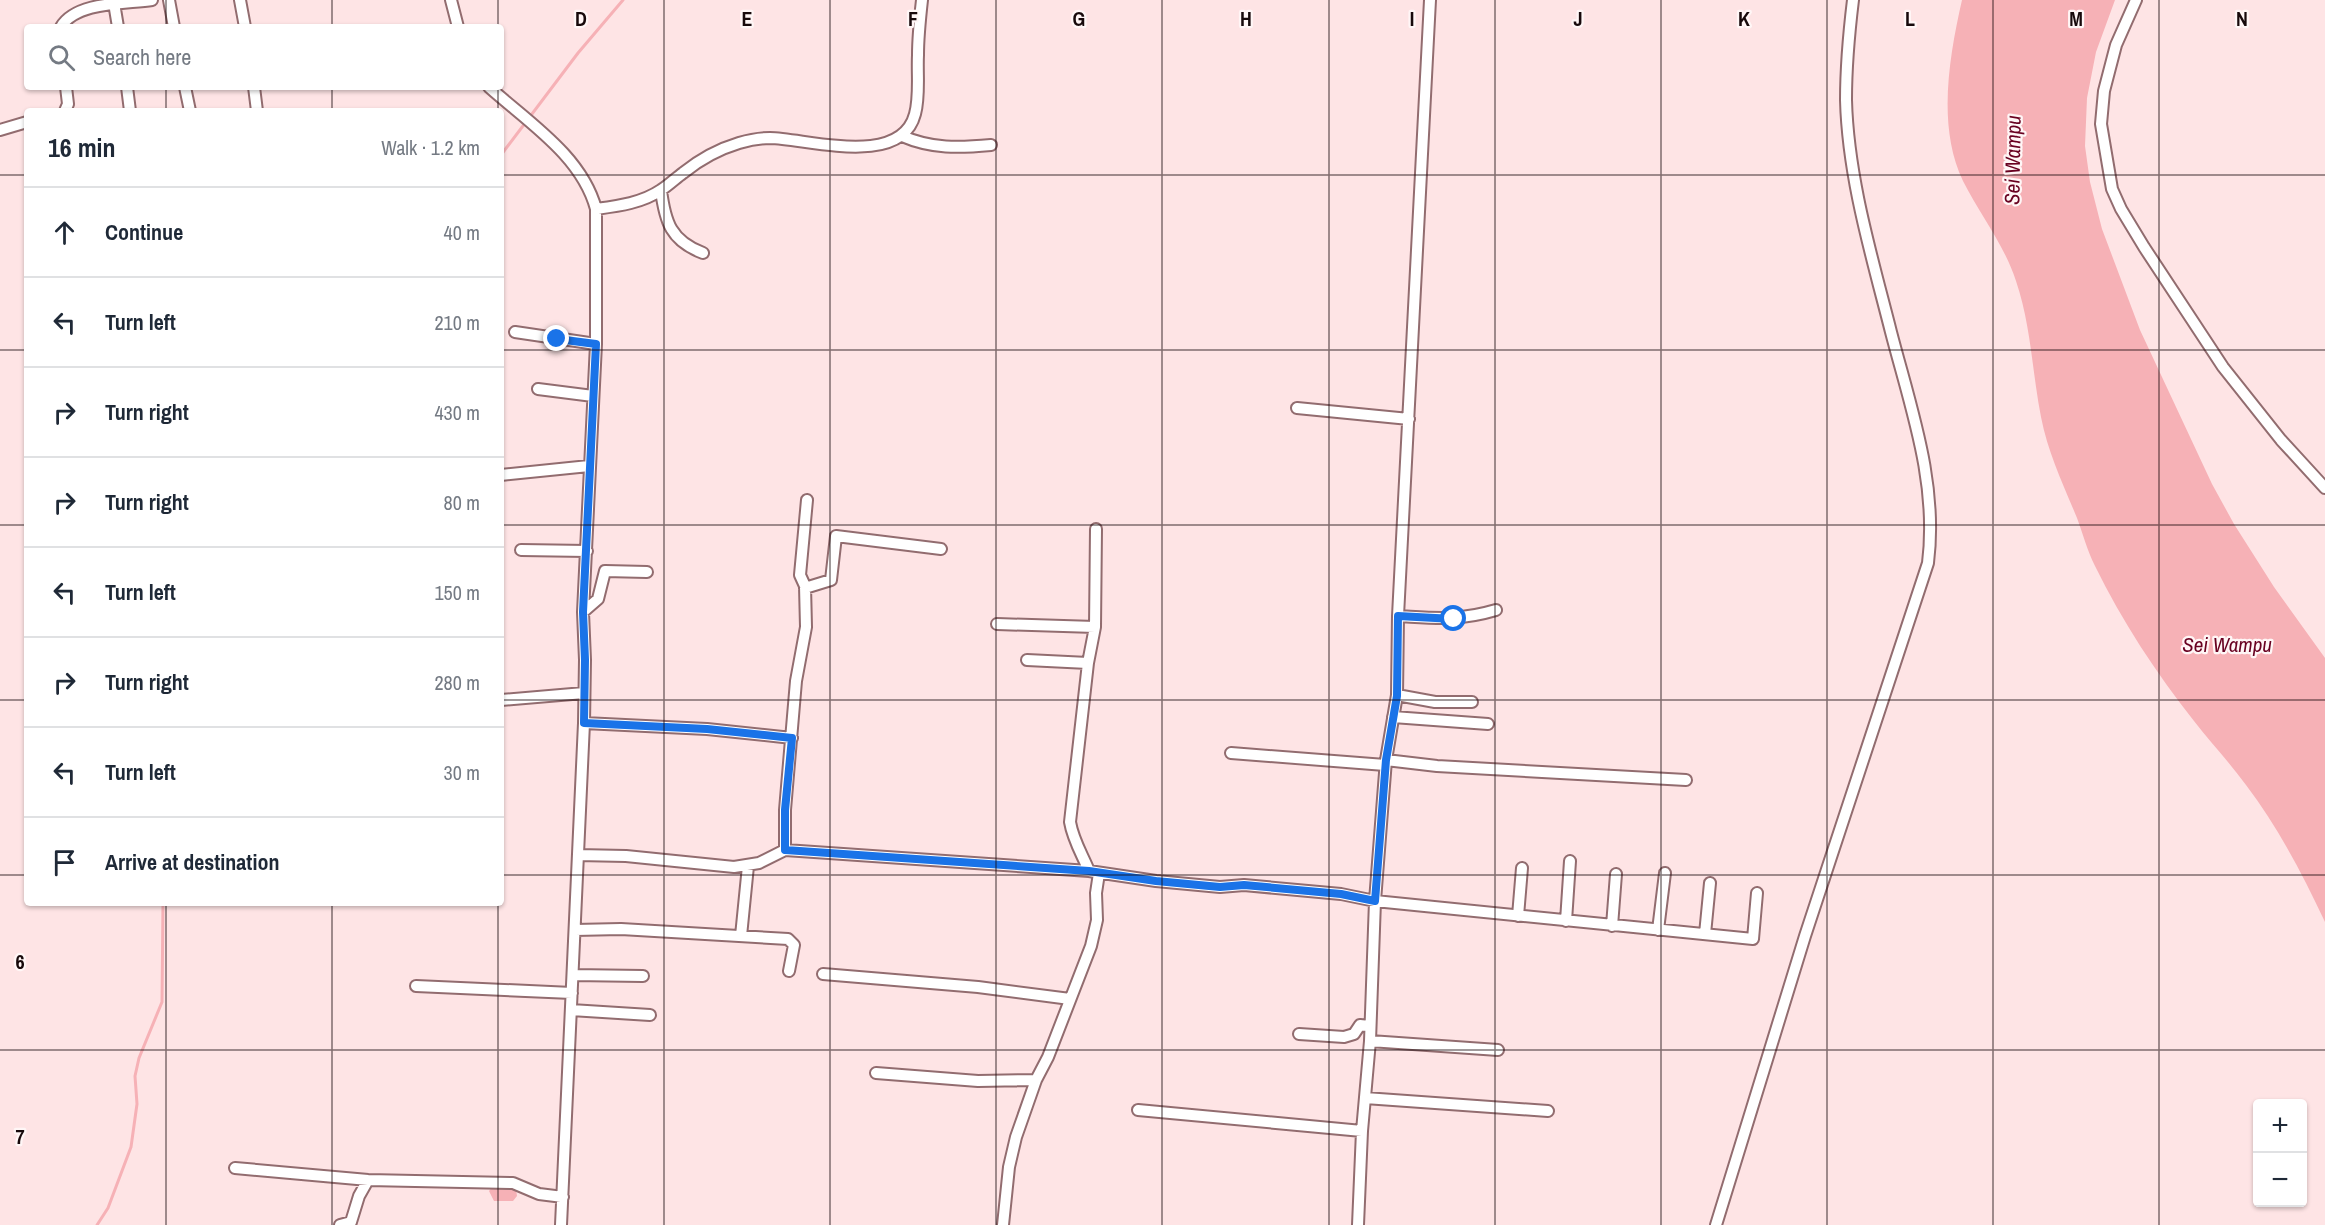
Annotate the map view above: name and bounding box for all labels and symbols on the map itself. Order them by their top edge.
text: D [575,5,587,32]
text: E [742,5,753,32]
text: F [908,5,918,32]
text: G [1073,5,1085,32]
text: H [1240,5,1252,32]
text: I [1410,5,1414,32]
text: J [1573,5,1583,32]
text: K [1738,5,1750,32]
text: L [1905,5,1915,32]
text: M [2069,5,2083,32]
text: N [2236,5,2248,32]
water label: Sei Wampu [1997,115,2028,205]
route end [543,325,569,351]
route start [1440,605,1466,631]
water label: Sei Wampu [2182,630,2272,659]
text: 6 [15,948,25,975]
text: 7 [15,1123,25,1150]

